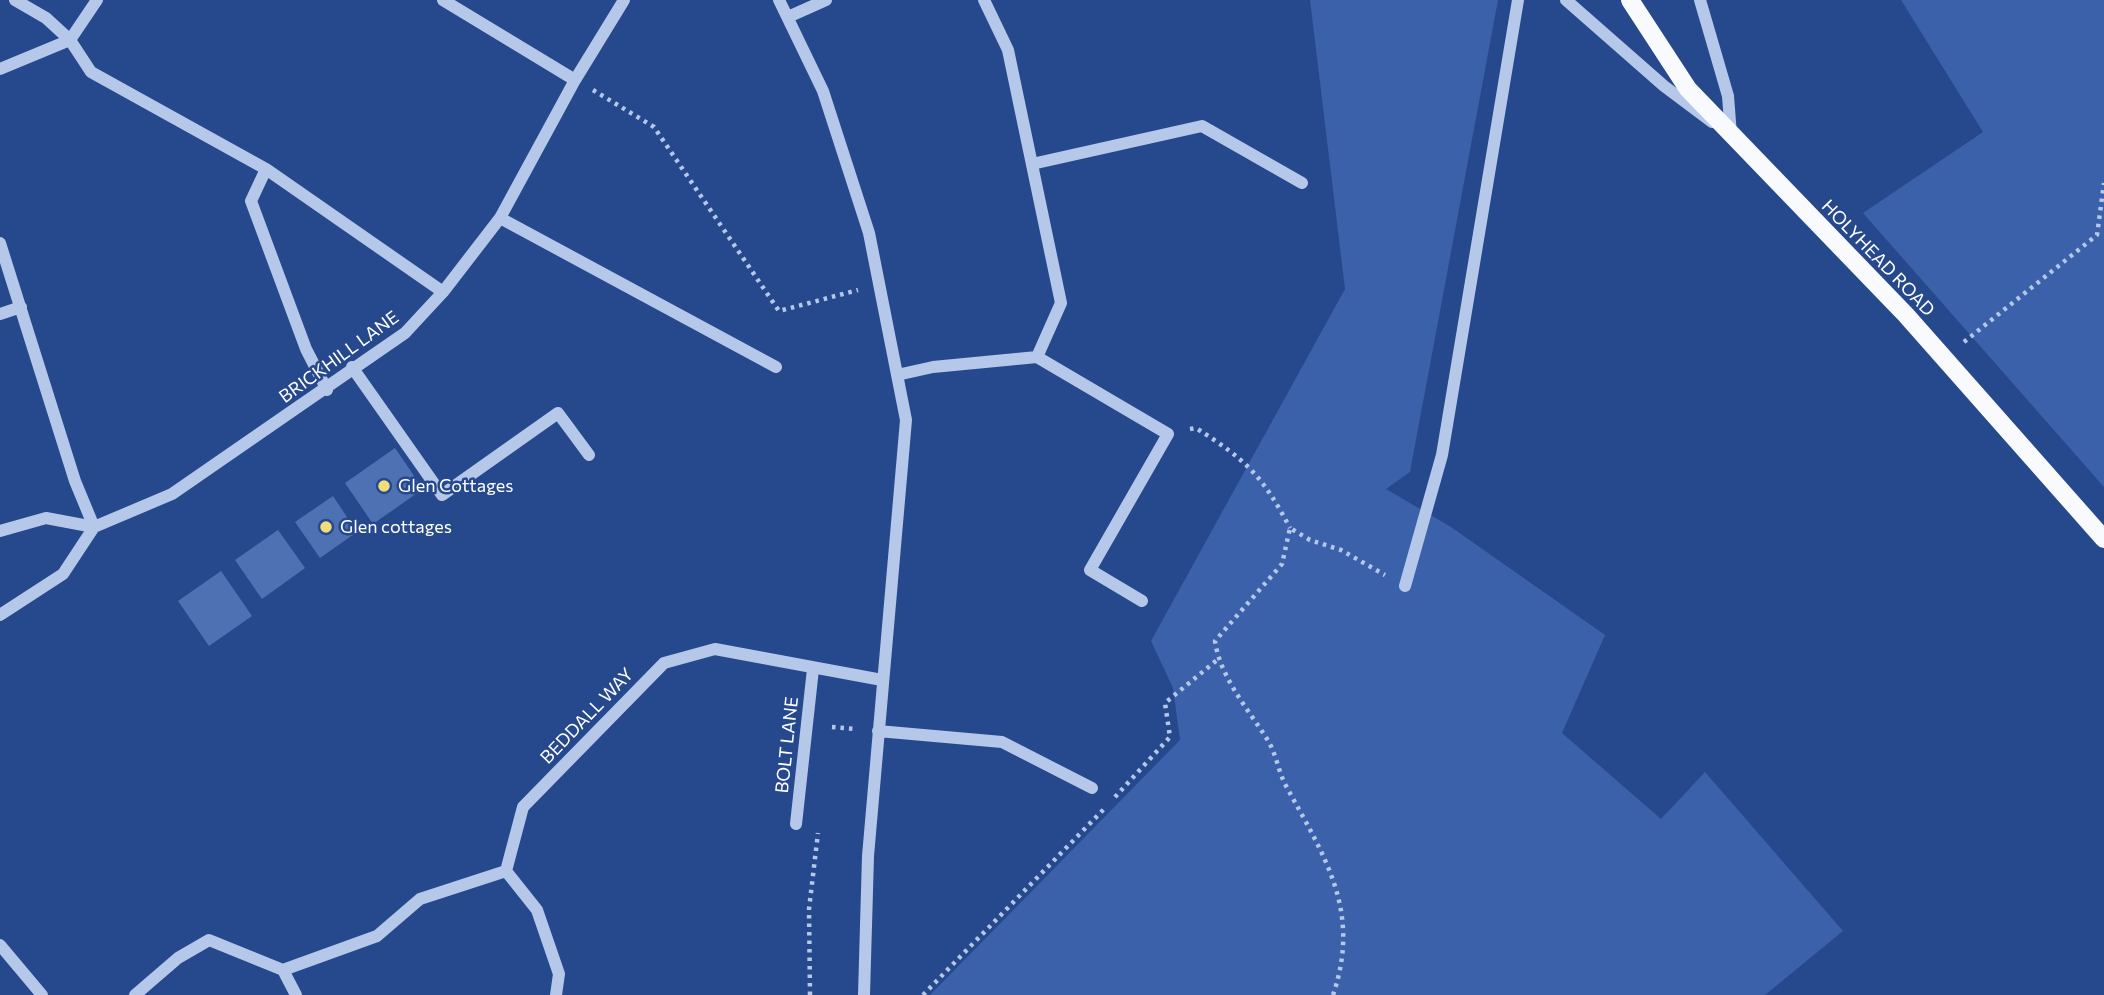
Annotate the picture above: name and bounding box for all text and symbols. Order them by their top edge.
street label: HOLYHEAD ROAD [1817,195,1939,321]
street label: BRICKHILL LANE [275,306,403,408]
place label: Glen Cottages [398,475,513,497]
marker: Glen Cottages [376,478,392,494]
place label: Glen cottages [340,516,452,538]
marker: Glen cottages [318,519,334,535]
street label: BEDDALL WAY [536,664,638,768]
street label: BOLT LANE [771,696,803,794]

